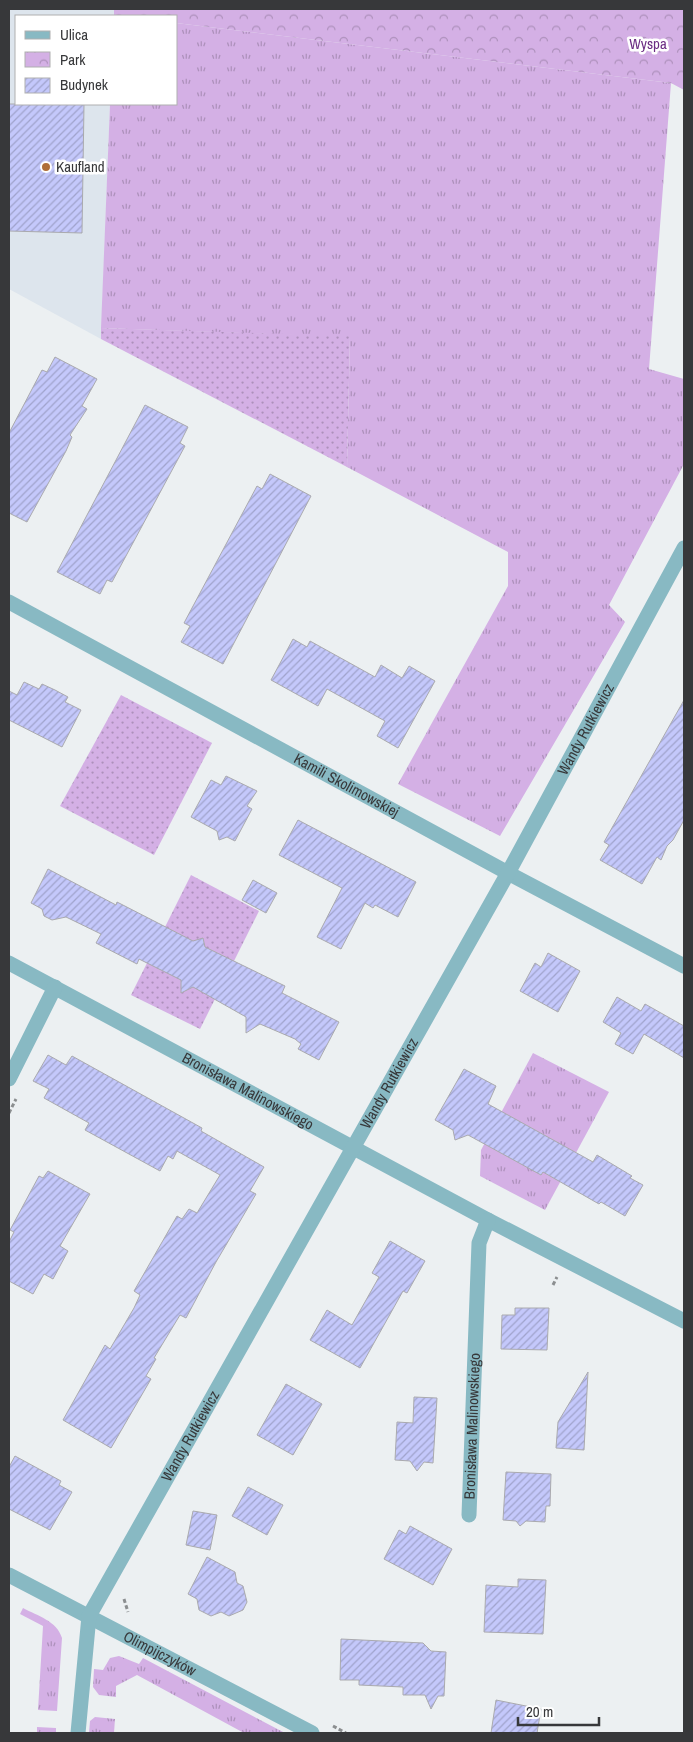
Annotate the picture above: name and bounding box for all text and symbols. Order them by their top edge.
legend [15,15,178,105]
text: Ulica [60,24,88,45]
park label: Wyspa [629,33,667,54]
text: Park [60,49,86,70]
text: Budynek [60,74,109,95]
place label: Kaufland [56,156,105,177]
marker: Kaufland [40,161,52,173]
street label: Wandy Rutkiewicz [552,679,619,779]
street label: Kamili Skolimowskiej [290,748,403,822]
street label: Wandy Rutkiewicz [355,1034,423,1132]
street label: Bronisława Malinowskiego [179,1047,318,1135]
street label: Bronisława Malinowskiego [459,1352,485,1500]
street label: Wandy Rutkiewicz [156,1387,224,1485]
street label: Olimpijczyków [120,1626,200,1681]
scale bar [518,1694,599,1726]
text: 20 m [526,1701,553,1722]

